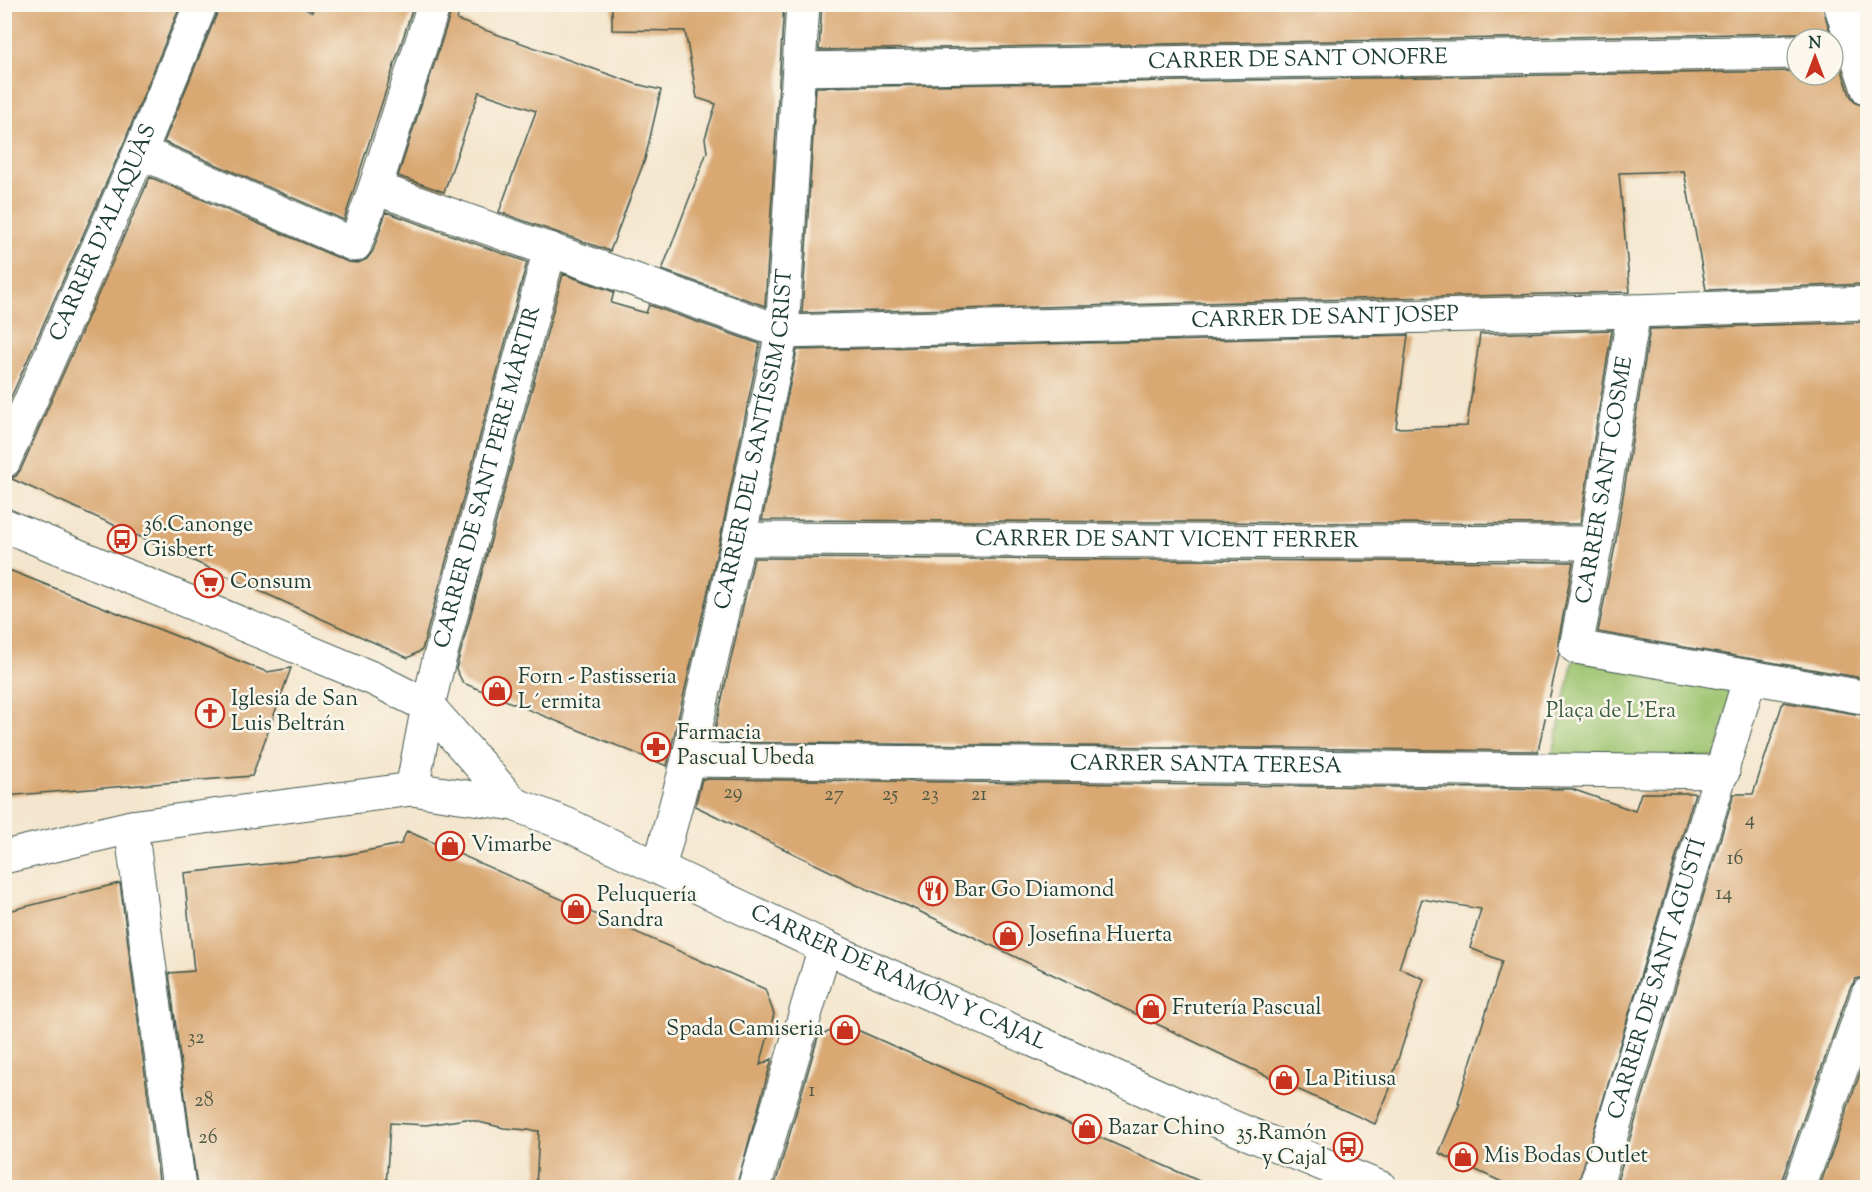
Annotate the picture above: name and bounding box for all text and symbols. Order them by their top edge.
north arrow [1785,27,1845,87]
text: N [1809,33,1822,56]
street label: CARRER DE SANT ONOFRE [1148,42,1448,79]
street label: CARRER D'ALAQUÀS [42,119,166,347]
street label: CARRER DEL SANTÍSSIM CRIST [707,267,802,613]
street label: CARRER DE SANT JOSEP [1191,299,1459,338]
street label: CARRER DE SANT PERE MÀRTIR [427,302,550,652]
street label: CARRER SANT COSME [1569,354,1642,607]
place label: 36.Canonge Gisbert [143,510,253,567]
bus stop icon: 36.Canonge Gisbert [106,523,138,555]
street label: CARRER DE SANT VICENT FERRER [975,524,1359,558]
supermarket icon: Consum [193,567,225,599]
place label: Consum [230,567,312,599]
place label: Forn - Pastisseria L´ermita [518,662,677,719]
shop icon: Forn - Pastisseria L´ermita [481,675,513,707]
place label: Iglesia de San Luis Beltrán [231,684,358,741]
park label: Plaça de L'Era [1546,696,1676,728]
church icon: Iglesia de San Luis Beltrán [194,697,226,729]
place label: Farmacia Pascual Ubeda [677,718,815,775]
pharmacy icon: Farmacia Pascual Ubeda [640,731,672,763]
street label: CARRER SANTA TERESA [1070,748,1342,784]
house number: 29 [723,779,743,808]
house number: 27 [824,781,844,810]
house number: 25 [882,781,898,810]
house number: 23 [921,781,939,810]
house number: 21 [971,781,987,810]
house number: 4 [1745,806,1755,835]
shop icon: Vimarbe [434,830,466,862]
place label: Vimarbe [471,830,552,862]
street label: CARRER DE SANT AGUSTÍ [1601,835,1716,1124]
house number: 16 [1727,845,1743,874]
restaurant icon: Bar Go Diamond [917,875,949,907]
place label: Bar Go Diamond [954,875,1114,907]
place label: Peluquería Sandra [597,880,697,937]
house number: 14 [1716,880,1732,909]
shop icon: Peluquería Sandra [560,893,592,925]
street label: CARRER DE RAMÓN Y CAJAL [744,898,1051,1060]
shop icon: Josefina Huerta [992,920,1024,952]
place label: Josefina Huerta [1028,920,1172,952]
shop icon: Frutería Pascual [1135,993,1167,1025]
place label: Frutería Pascual [1172,993,1322,1025]
place label: Spada Camiseria [666,1014,824,1046]
shop icon: Spada Camiseria [829,1014,861,1046]
house number: 32 [187,1024,205,1053]
shop icon: La Pitiusa [1268,1064,1300,1096]
place label: La Pitiusa [1305,1064,1396,1096]
house number: 1 [809,1077,816,1106]
house number: 28 [194,1087,214,1116]
shop icon: Bazar Chino [1071,1113,1103,1145]
place label: Bazar Chino [1108,1113,1225,1145]
place label: 35.Ramón y Cajal [1236,1118,1327,1175]
house number: 26 [198,1124,218,1153]
bus stop icon: 35.Ramón y Cajal [1332,1131,1364,1163]
shop icon: Mis Bodas Outlet [1447,1141,1479,1173]
place label: Mis Bodas Outlet [1484,1141,1649,1173]

